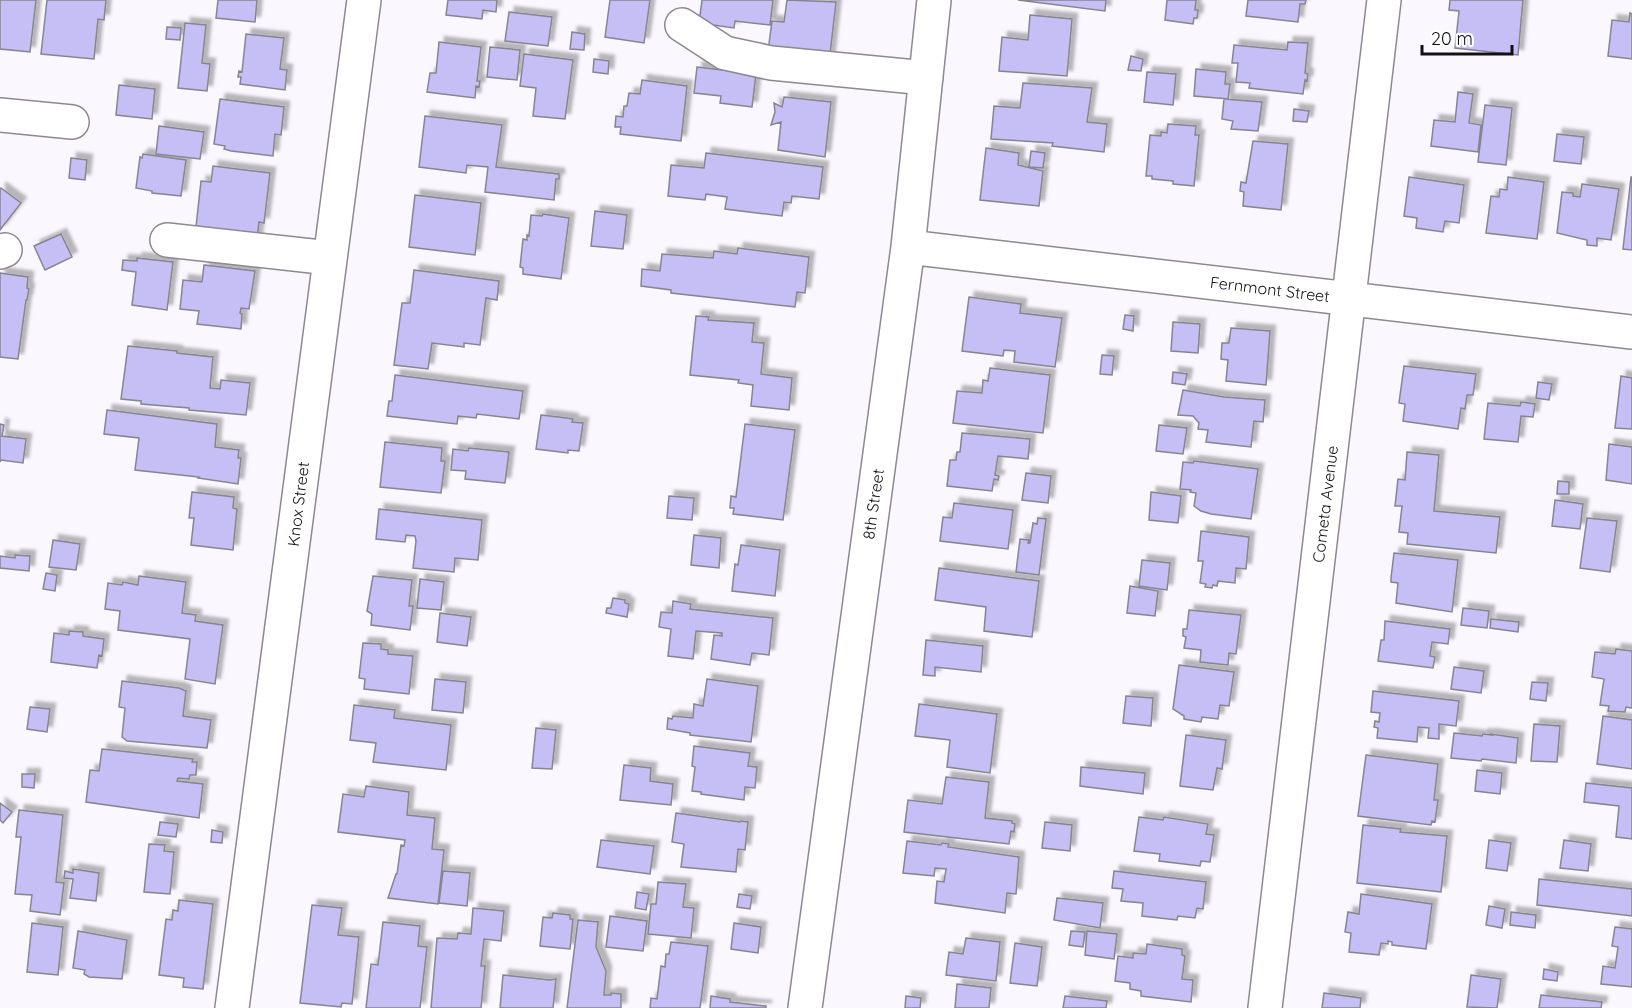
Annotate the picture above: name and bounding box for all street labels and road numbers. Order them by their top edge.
street label: Fernmont Street [1209,272,1331,306]
street label: Cometa Avenue [1308,444,1342,564]
street label: Knox Street [283,460,313,548]
street label: 8th Street [858,467,888,541]

